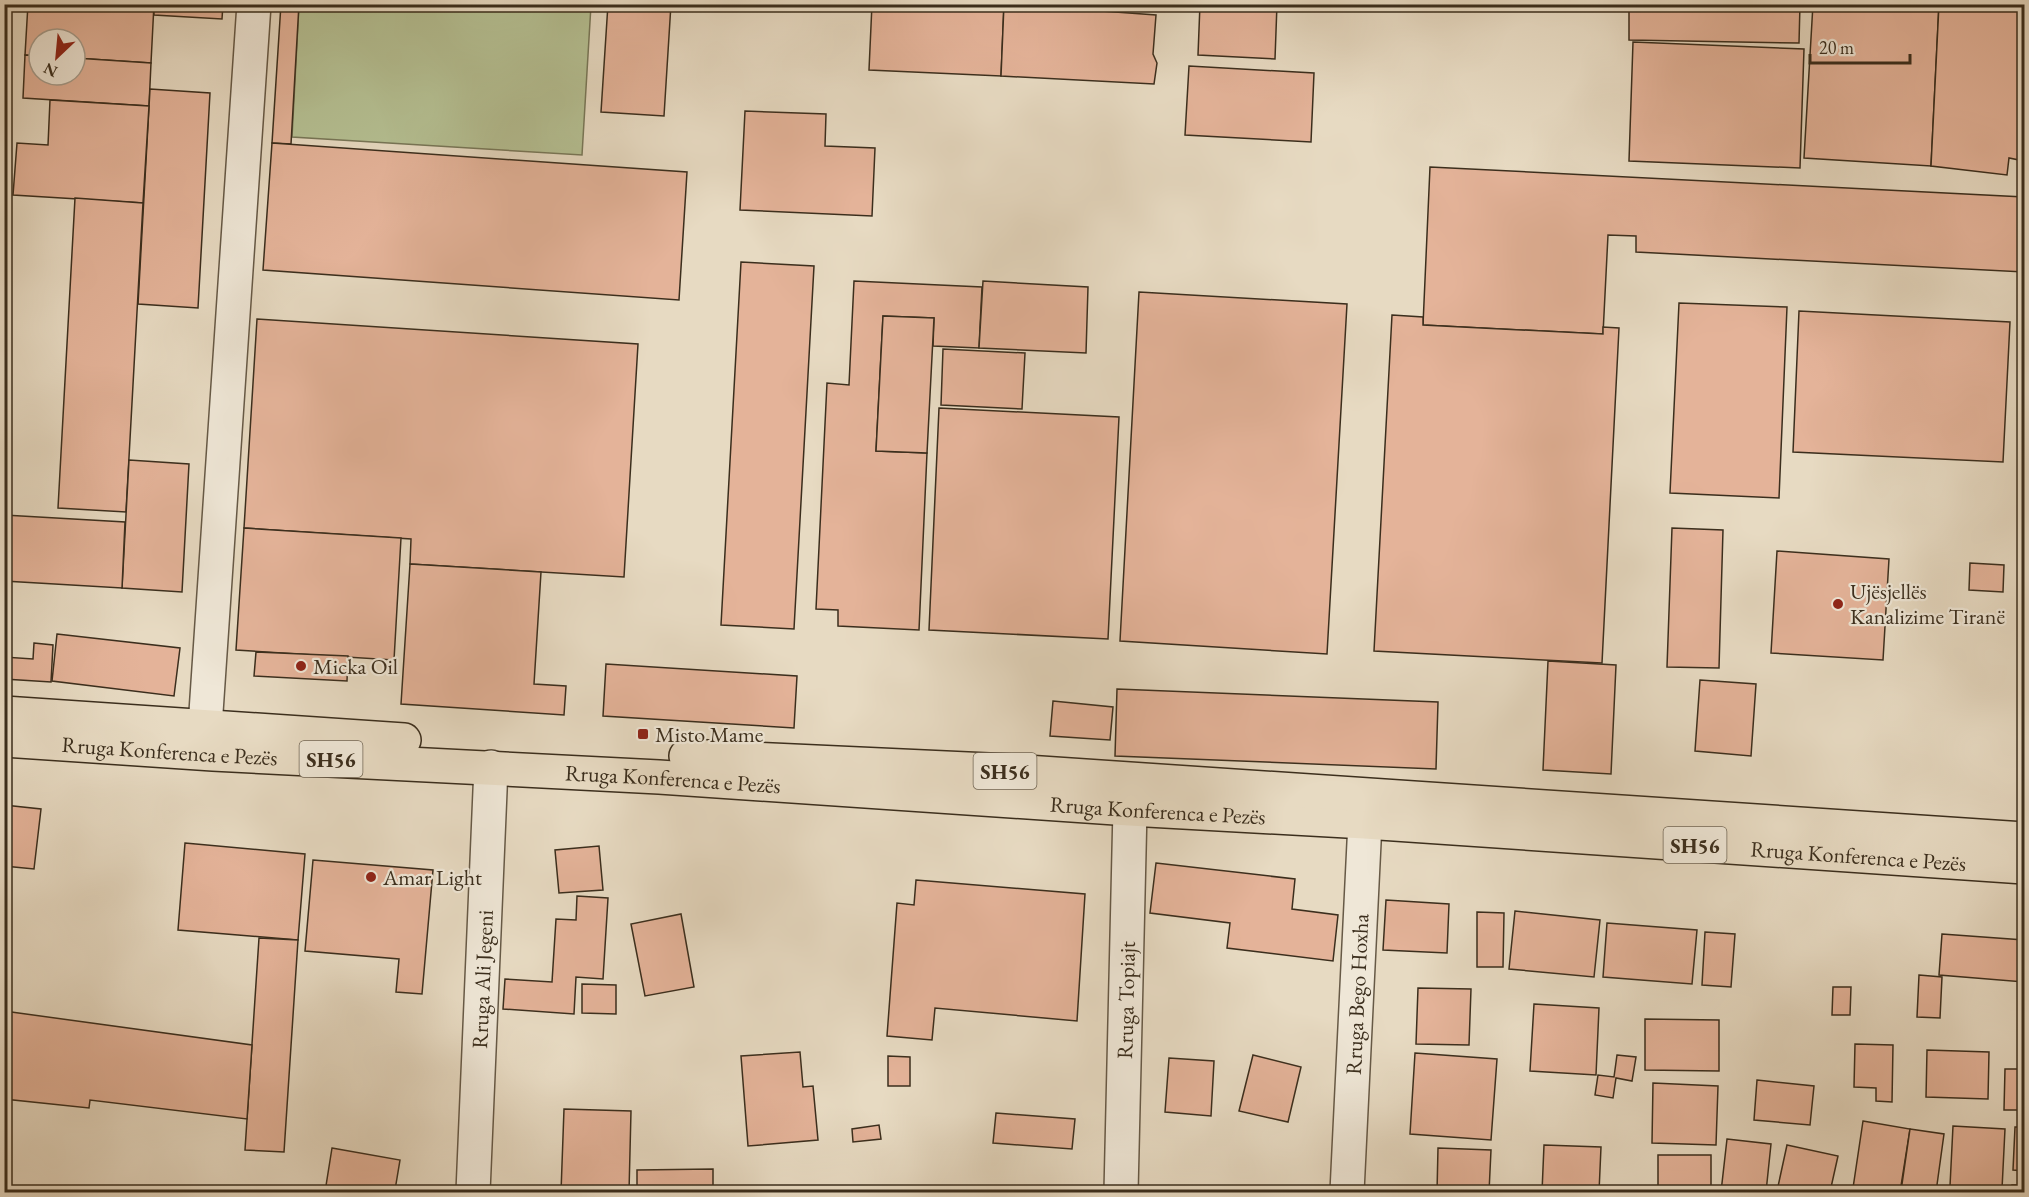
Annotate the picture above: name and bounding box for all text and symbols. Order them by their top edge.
north arrow [27,27,87,87]
scale bar [1810,27,1910,65]
text: 20 m [1819,36,1854,59]
text: N [40,58,61,82]
place label: Ujësjellës Kanalizime Tiranë [1850,577,2005,631]
marker: Ujësjellës Kanalizime Tiranë [1831,597,1845,611]
place label: Micka Oil [313,652,398,681]
marker: Micka Oil [294,659,308,673]
place label: Misto Mame [655,720,764,749]
marker: Misto Mame [636,727,650,741]
street label: Rruga Konferenca e Pezës [61,729,278,772]
road number: SH56 [300,741,362,777]
road number: SH56 [974,753,1036,789]
street label: Rruga Konferenca e Pezës [564,758,782,800]
street label: Rruga Konferenca e Pezës [1049,789,1266,831]
road number: SH56 [1664,827,1726,863]
street label: Rruga Konferenca e Pezës [1750,834,1967,878]
place label: Amar Light [382,863,482,892]
marker: Amar Light [364,870,378,884]
street label: Rruga Ali Jegeni [465,909,499,1049]
street label: Rruga Bego Hoxha [1338,913,1375,1076]
street label: Rruga Topiajt [1110,941,1141,1059]

